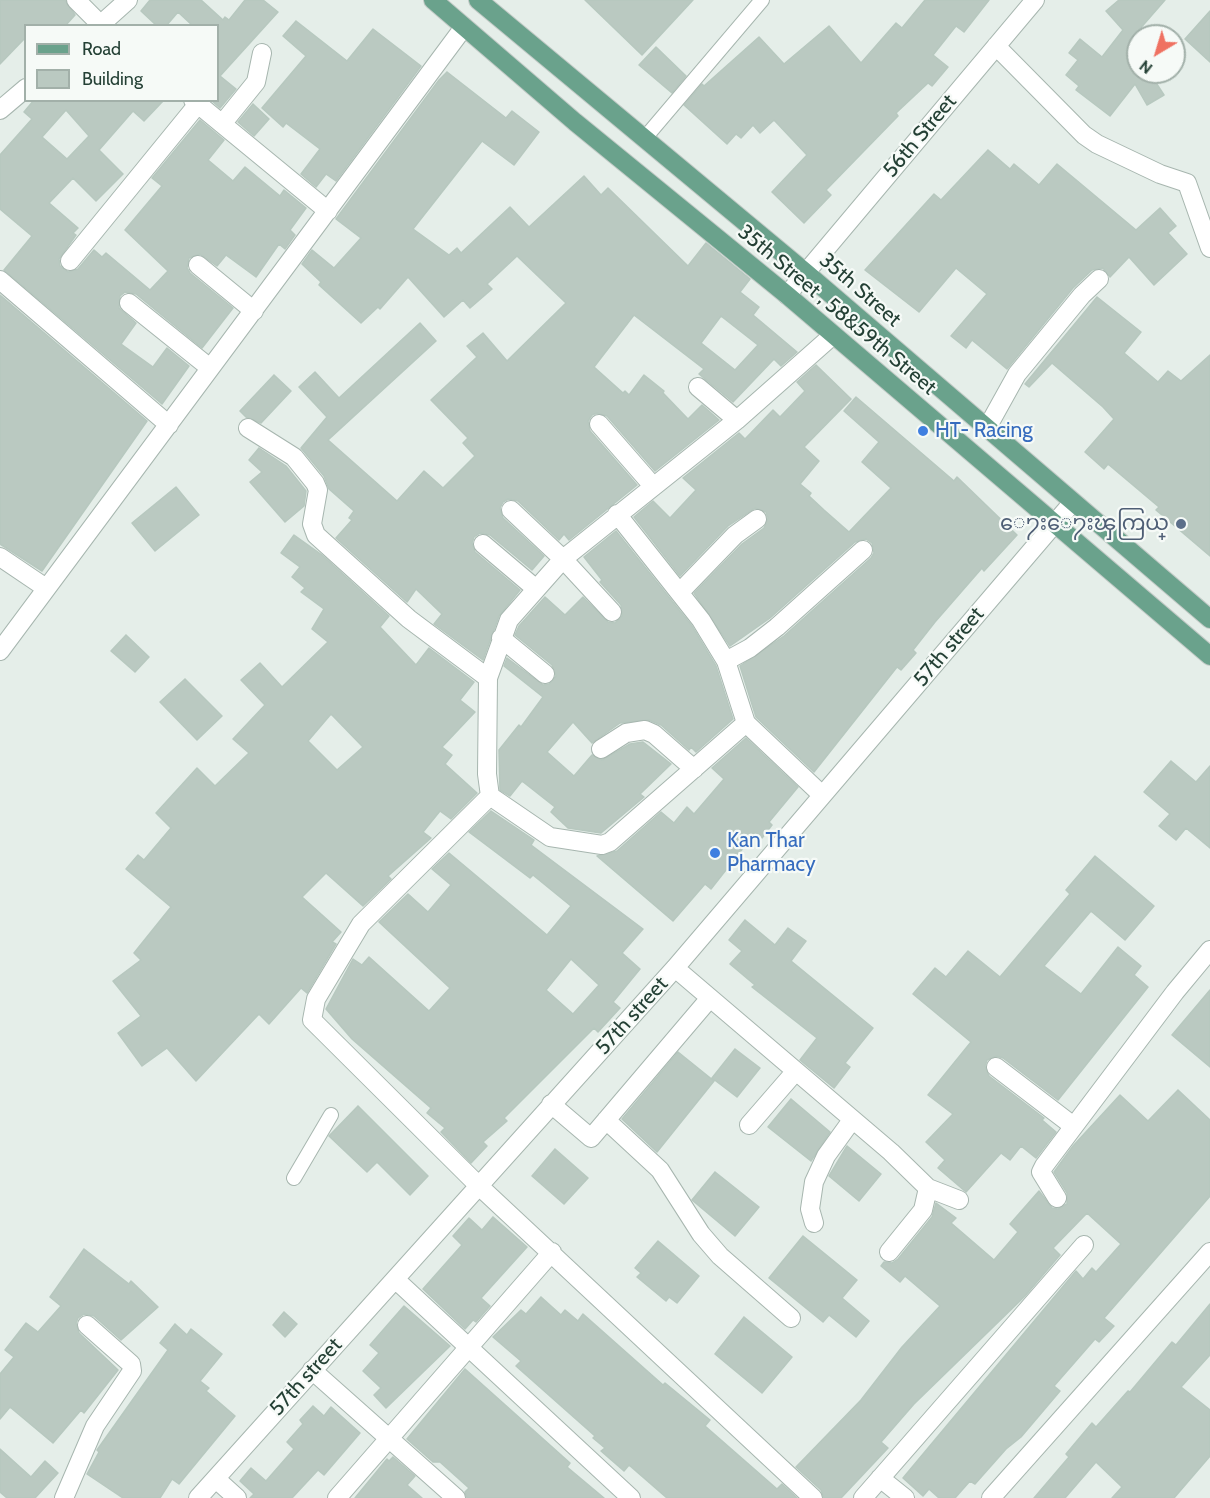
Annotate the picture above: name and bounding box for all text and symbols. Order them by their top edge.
legend [24,24,219,102]
north arrow [1126,24,1186,84]
text: Road [82,38,121,60]
text: N [1136,56,1156,78]
text: Building [82,68,143,90]
street label: 56th Street [878,89,962,183]
street label: 35th Street , 58&59th Street [733,220,941,400]
street label: 35th Street [814,248,906,332]
place label: HT- Racing [935,418,1033,444]
marker: HT- Racing [916,424,930,438]
place label: ေ႒းေ႒းၾကြယ္ [1000,511,1169,537]
marker: ေ႒းေ႒းၾကြယ္ [1174,517,1188,531]
street label: 57th street [909,602,989,692]
place label: Kan Thar Pharmacy [727,828,816,878]
marker: Kan Thar Pharmacy [708,846,722,860]
street label: 57th street [591,972,673,1060]
street label: 57th street [265,1333,347,1421]

